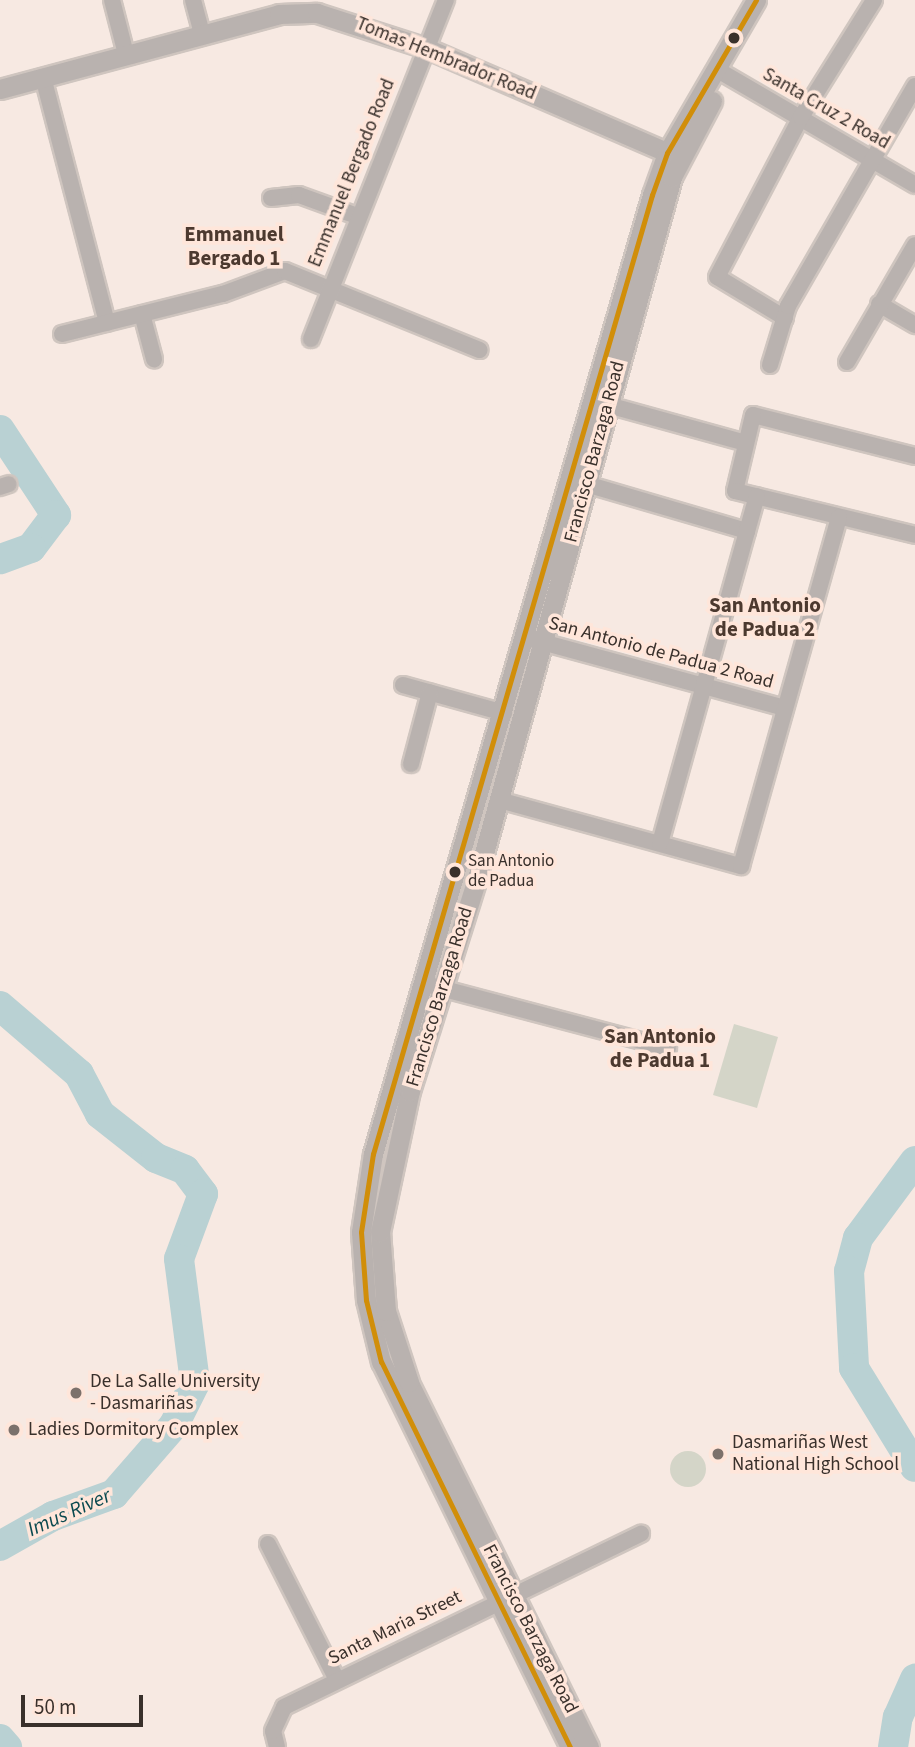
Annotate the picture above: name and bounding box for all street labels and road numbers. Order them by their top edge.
street label: Tomas Hembrador Road [353,12,539,106]
street label: Santa Cruz 2 Road [758,63,894,155]
street label: Emmanuel Bergado Road [304,75,400,271]
street label: Francisco Barzaga Road [560,359,630,545]
street label: San Antonio de Padua 2 Road [546,612,776,694]
street label: Francisco Barzaga Road [402,904,478,1090]
street label: Francisco Barzaga Road [477,1541,583,1717]
street label: Santa Maria Street [325,1586,465,1670]

